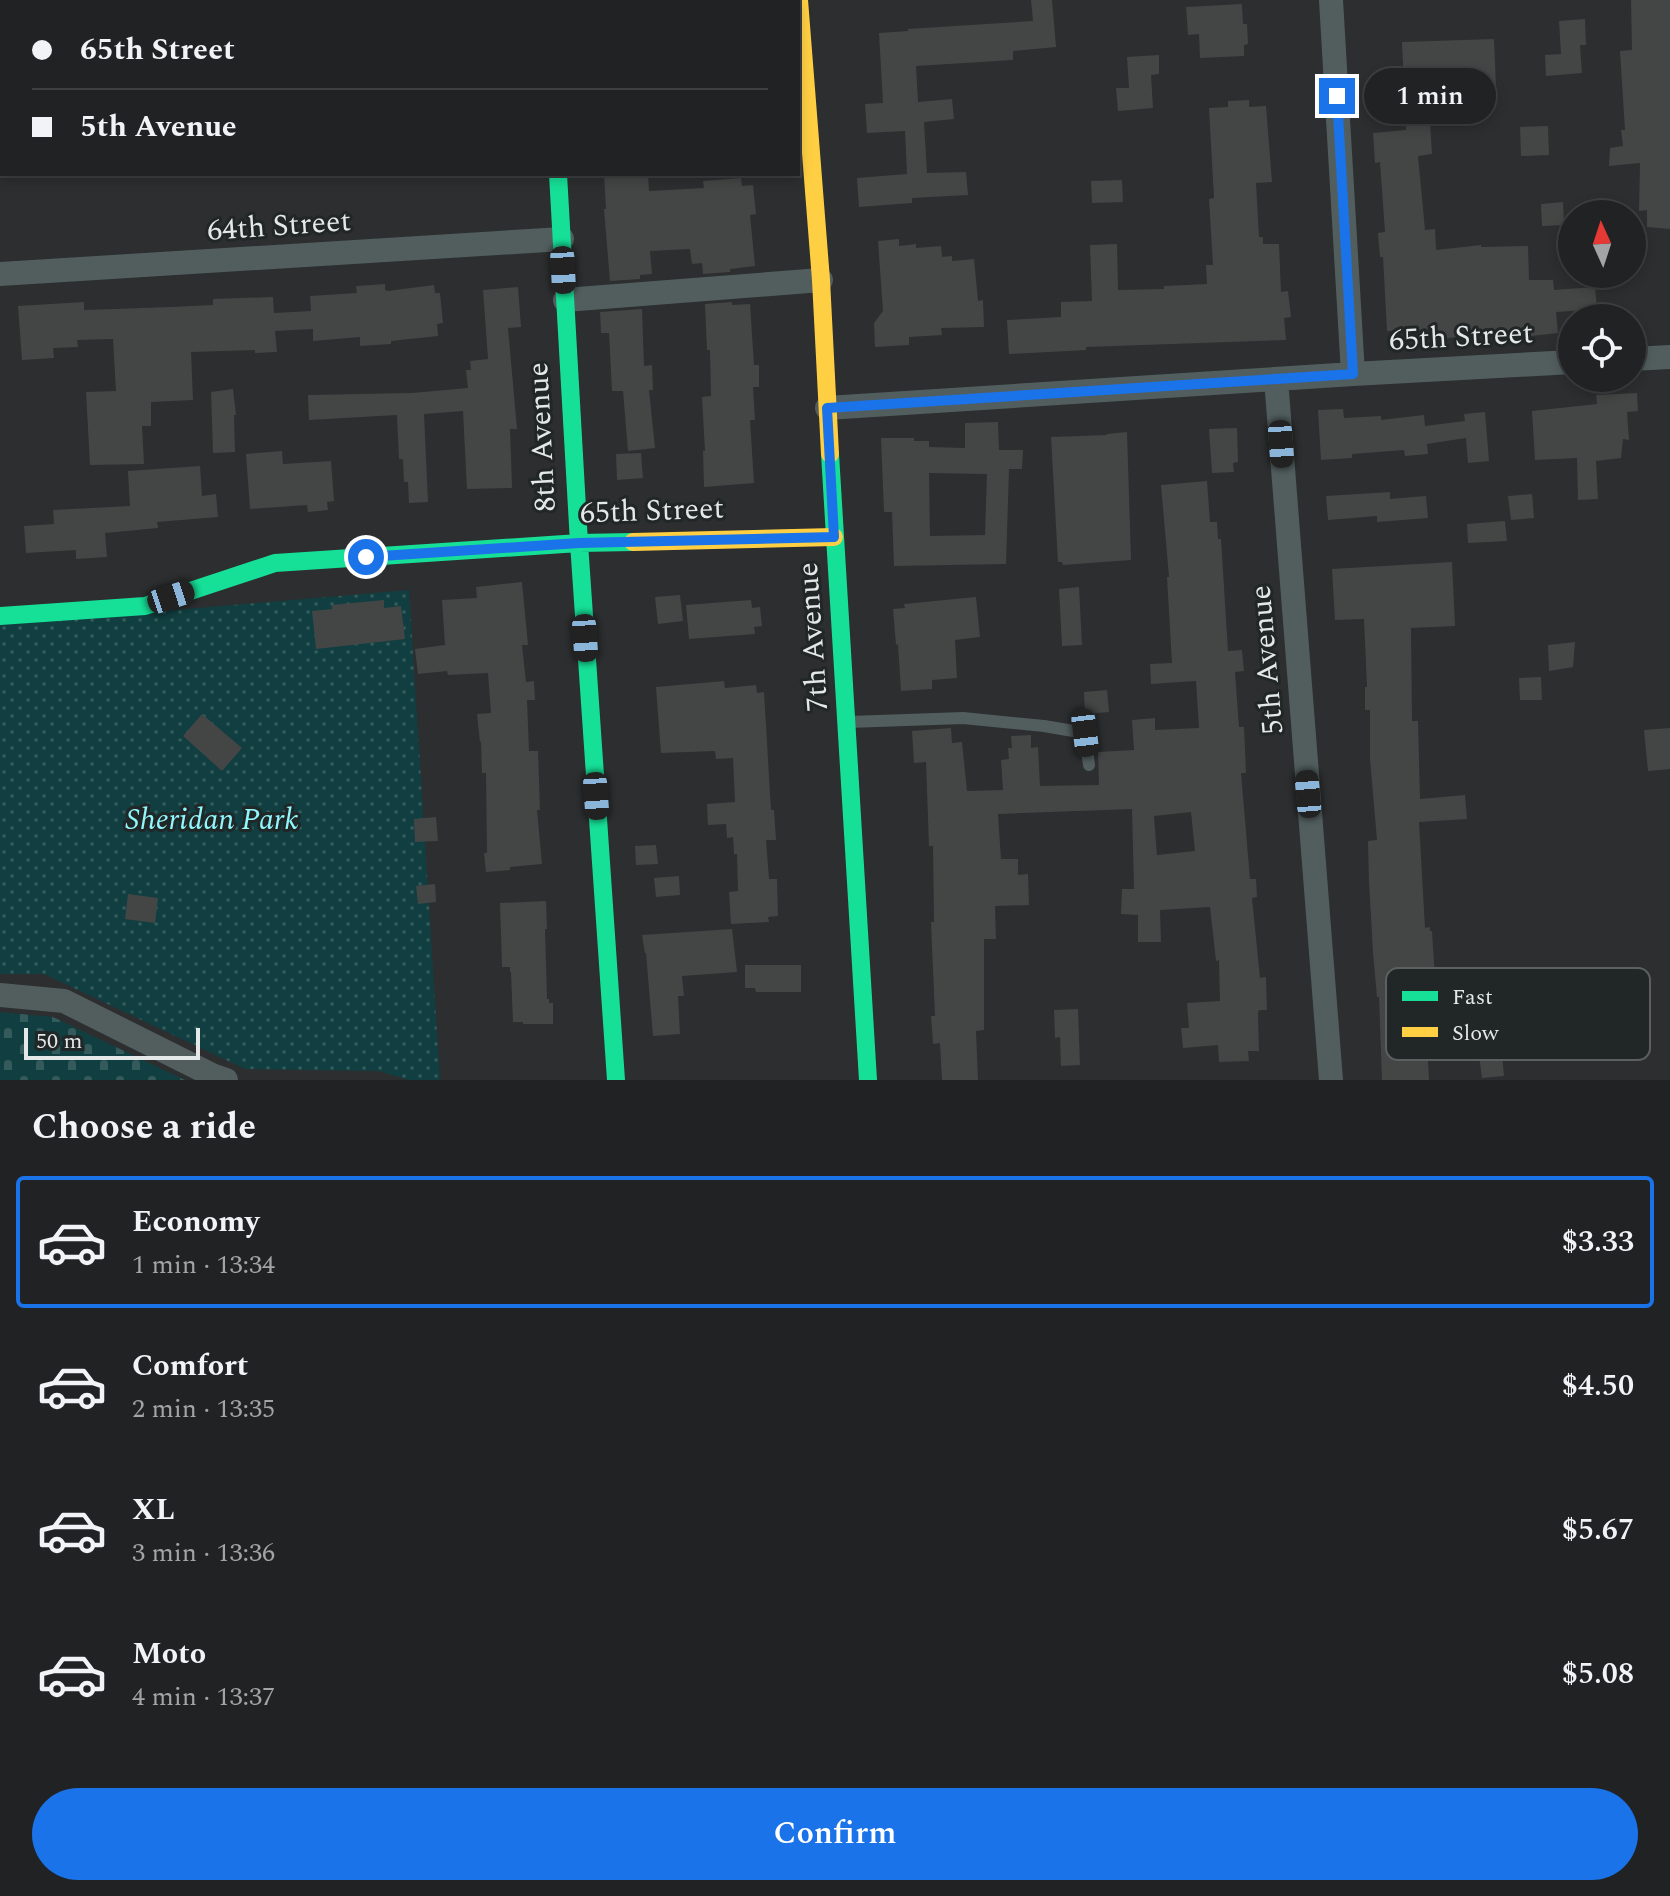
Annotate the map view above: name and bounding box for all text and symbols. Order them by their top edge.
text: 65th Street [80,27,235,73]
callout: 1 min [1365,68,1497,124]
text: 1 min [1396,76,1464,116]
route end [1319,78,1355,114]
text: 5th Avenue [80,104,237,150]
street label: 64th Street [205,198,353,254]
north arrow [1558,200,1646,288]
map controls [1558,200,1646,392]
car [550,245,576,295]
button: locate [1558,304,1646,392]
street label: 65th Street [1388,310,1534,364]
street label: 8th Avenue [515,361,569,513]
car [1267,419,1295,469]
street label: 65th Street [579,485,725,537]
route start [348,539,384,575]
street label: 7th Avenue [785,561,841,713]
car [144,578,198,616]
street label: 5th Avenue [1238,583,1296,736]
car [571,613,599,663]
car [1070,708,1100,758]
car [1294,769,1322,819]
car [582,771,610,821]
park label: Sheridan Park [126,797,298,843]
legend [1386,968,1650,1060]
text: Fast [1452,981,1493,1014]
text: Slow [1452,1017,1500,1050]
scale bar [24,1024,200,1060]
text: 50 m [36,1025,82,1058]
text: Choose a ride [32,1100,256,1155]
text: Economy [132,1199,259,1245]
icon: car [36,1206,108,1278]
text: $3.33 [1562,1219,1634,1265]
text: 1 min · 13:34 [132,1245,275,1285]
text: Comfort [132,1343,248,1389]
icon: car [36,1350,108,1422]
text: $4.50 [1562,1363,1634,1409]
text: 2 min · 13:35 [132,1389,275,1429]
text: XL [132,1487,175,1533]
icon: car [36,1494,108,1566]
text: $5.67 [1562,1507,1634,1553]
text: 3 min · 13:36 [132,1533,275,1573]
text: Moto [132,1631,206,1677]
icon: car [36,1638,108,1710]
text: $5.08 [1562,1651,1634,1697]
text: 4 min · 13:37 [132,1677,275,1717]
button: Confirm [32,1788,1638,1880]

